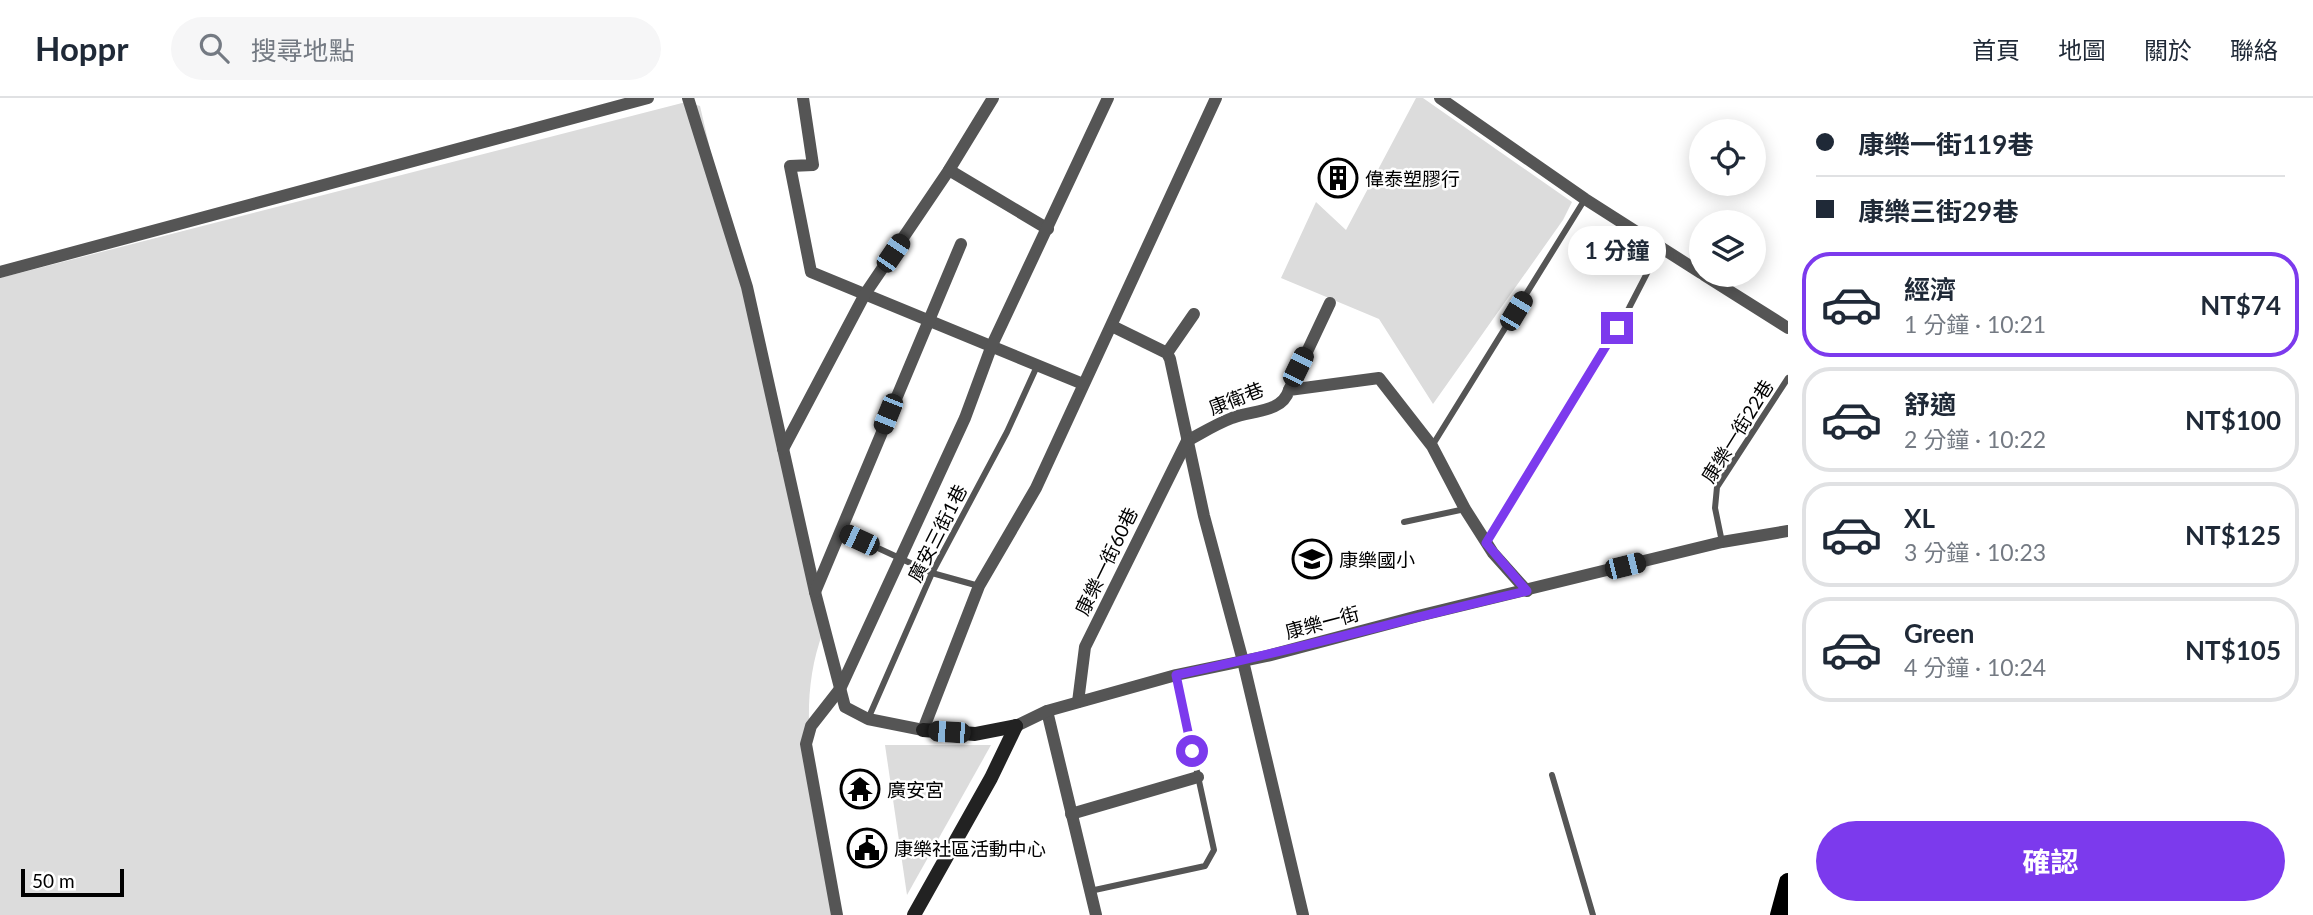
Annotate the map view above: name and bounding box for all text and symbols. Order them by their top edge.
search box [171,17,661,80]
text: Hoppr [35,28,129,68]
icon: search [195,29,233,67]
text: 搜尋地點 [251,34,355,66]
text: 首頁 [1972,35,2020,64]
text: 地圖 [2058,35,2106,64]
text: 關於 [2144,35,2192,64]
text: 聯絡 [2230,35,2278,64]
map controls [1689,119,1766,287]
button: locate [1689,119,1766,196]
text: 康樂一街119巷 [1858,128,2033,160]
building icon: 偉泰塑膠行 [1317,157,1359,199]
place label: 偉泰塑膠行 [1365,167,1460,190]
text: 康樂三街29巷 [1858,195,2018,227]
button: layers [1689,210,1766,287]
callout: 1 分鐘 [1568,226,1666,275]
car [873,230,914,276]
text: 1 分鐘 [1585,236,1649,264]
icon: car [1820,273,1883,336]
text: 經濟 [1904,273,1956,305]
car [1497,288,1536,334]
text: NT$74 [2200,289,2281,321]
text: 1 分鐘 · 10:21 [1904,310,2046,338]
route end [1601,312,1633,344]
car [1280,344,1317,390]
street label: 康樂一街22巷 [1696,375,1778,487]
street label: 康衛巷 [1205,377,1267,419]
icon: car [1820,388,1883,451]
text: 舒適 [1904,388,1956,420]
car [871,391,906,437]
text: NT$100 [2185,404,2281,436]
text: 2 分鐘 · 10:22 [1904,425,2046,453]
street label: 廣安三街1巷 [903,481,971,585]
text: XL [1904,502,1935,534]
street label: 康樂一街60巷 [1070,503,1142,619]
icon: car [1820,503,1883,566]
text: NT$125 [2185,519,2281,551]
car [836,522,883,558]
school or university icon: 康樂國小 [1291,538,1333,580]
text: 3 分鐘 · 10:23 [1904,538,2046,566]
place label: 康樂國小 [1339,548,1415,571]
car [1603,551,1648,581]
street label: 康樂一街 [1282,601,1362,643]
text: Green [1904,617,1974,649]
icon: car [1820,618,1883,681]
text: NT$105 [2185,634,2281,666]
text: 4 分鐘 · 10:24 [1904,653,2046,681]
car [928,720,971,744]
route start [1176,735,1208,767]
temple icon: 廣安宮 [839,768,881,810]
place label: 廣安宮 [887,778,944,801]
button: 確認 [1816,821,2285,901]
public building icon: 康樂社區活動中心 [846,827,888,869]
place label: 康樂社區活動中心 [894,837,1046,860]
scale bar [21,866,124,898]
text: 50 m [32,869,75,892]

